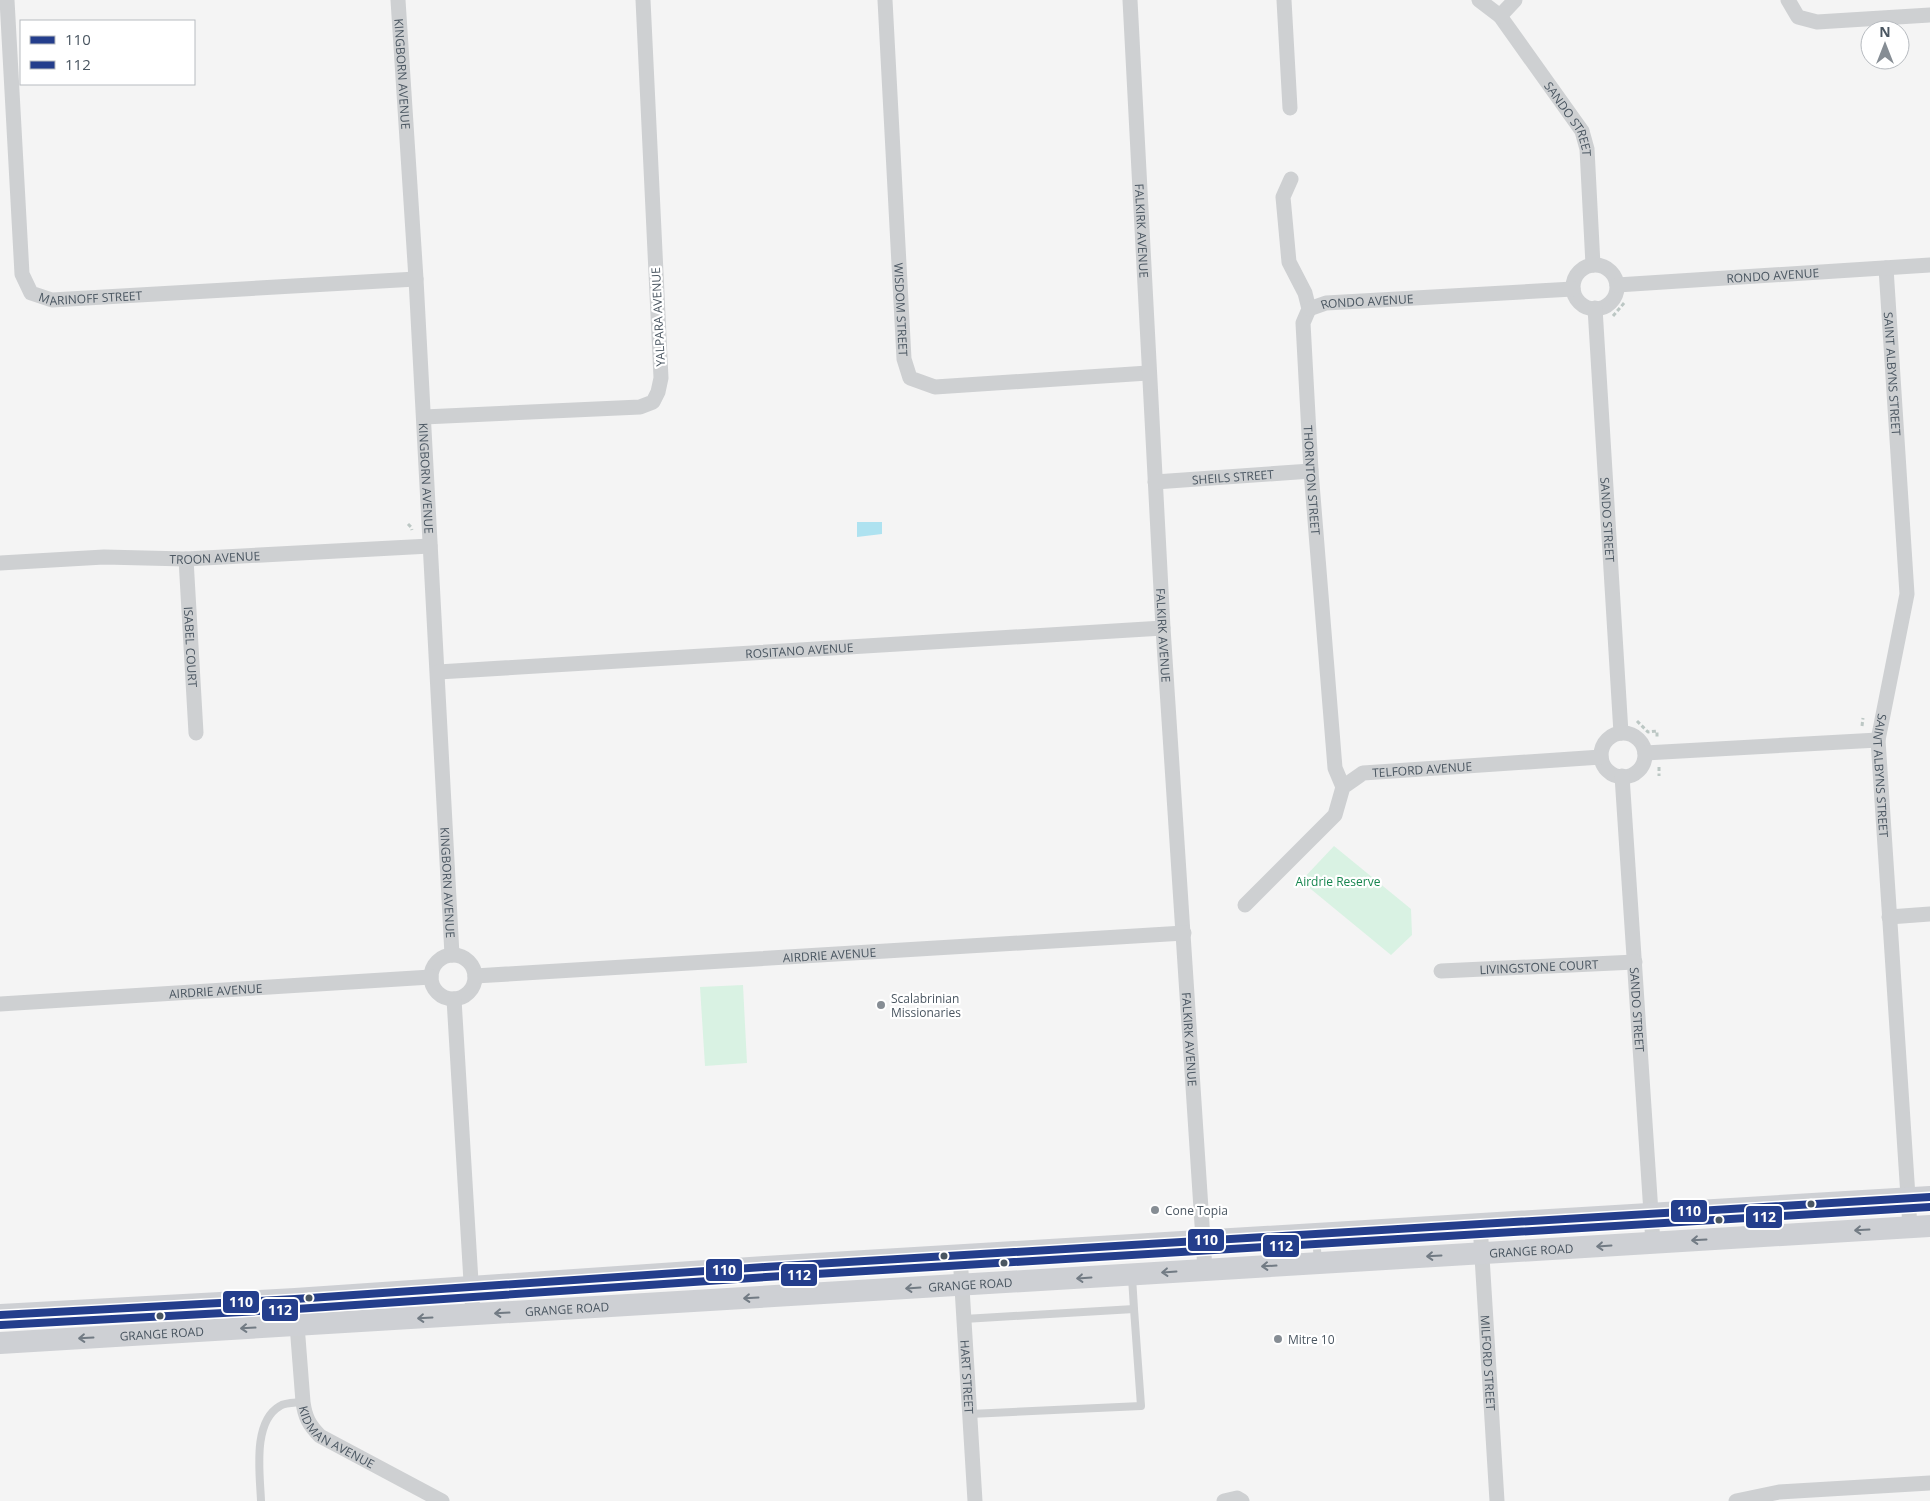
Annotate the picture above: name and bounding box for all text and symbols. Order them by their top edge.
street label: KINGBORN AVENUE [391,18,415,130]
legend [20,20,195,85]
north arrow [1860,20,1910,70]
text: N [1879,22,1891,41]
text: 110 [65,29,91,49]
text: 112 [65,54,91,74]
street label: SANDO STREET [1541,78,1596,157]
street label: FALKIRK AVENUE [1131,183,1153,278]
street label: WISDOM STREET [890,262,912,357]
street label: RONDO AVENUE [1726,264,1820,286]
street label: YALPARA AVENUE [647,267,669,367]
street label: MARINOFF STREET [37,286,143,309]
street label: RONDO AVENUE [1318,290,1414,313]
street label: SAINT ALBYNS STREET [1880,311,1905,437]
street label: KINGBORN AVENUE [415,422,438,534]
street label: THORNTON STREET [1300,425,1325,536]
street label: SHEILS STREET [1191,465,1275,488]
street label: SANDO STREET [1597,477,1619,563]
street label: TROON AVENUE [169,547,261,568]
street label: FALKIRK AVENUE [1152,587,1175,683]
street label: ISABEL COURT [180,606,202,688]
street label: ROSITANO AVENUE [745,638,854,662]
street label: SAINT ALBYNS STREET [1870,712,1893,838]
street label: TELFORD AVENUE [1371,757,1473,781]
street label: KINGBORN AVENUE [437,827,460,938]
park label: Airdrie Reserve [1296,873,1381,890]
street label: AIRDRIE AVENUE [782,943,877,966]
street label: LIVINGSTONE COURT [1479,955,1599,978]
street label: SANDO STREET [1626,967,1649,1053]
street label: AIRDRIE AVENUE [168,979,263,1002]
place label: Scalabrinian Missionaries [891,990,961,1021]
street label: FALKIRK AVENUE [1178,992,1201,1087]
marker: Scalabrinian Missionaries [875,999,887,1011]
line badge: 110 [1670,1199,1708,1223]
unlabelled marker [1806,1199,1816,1209]
text: 110 [1677,1201,1701,1220]
place label: Cone Topia [1165,1202,1228,1219]
marker: Cone Topia [1149,1204,1161,1216]
line badge: 112 [1745,1205,1783,1229]
text: 112 [1752,1207,1776,1226]
unlabelled marker [1714,1215,1724,1225]
one-way arrow [1854,1226,1870,1235]
line badge: 110 [1187,1228,1225,1252]
text: 110 [1194,1230,1218,1249]
line badge: 112 [1262,1234,1300,1258]
text: 112 [1269,1236,1293,1255]
one-way arrow [1692,1236,1708,1245]
street label: GRANGE ROAD [1489,1239,1574,1261]
one-way arrow [1596,1241,1612,1251]
unlabelled marker [939,1251,949,1261]
one-way arrow [1426,1252,1442,1261]
line badge: 110 [705,1258,743,1282]
unlabelled marker [999,1258,1009,1268]
text: 110 [712,1260,736,1279]
one-way arrow [1261,1262,1277,1271]
line badge: 112 [780,1263,818,1287]
text: 112 [787,1265,811,1284]
one-way arrow [1161,1268,1177,1277]
street label: GRANGE ROAD [928,1273,1013,1295]
one-way arrow [1076,1273,1092,1282]
one-way arrow [906,1283,922,1293]
line badge: 110 [222,1290,260,1314]
text: 110 [229,1292,253,1311]
unlabelled marker [304,1293,314,1303]
one-way arrow [744,1293,760,1303]
line badge: 112 [261,1298,299,1322]
street label: GRANGE ROAD [524,1298,610,1320]
text: 112 [268,1300,292,1319]
one-way arrow [494,1309,510,1318]
unlabelled marker [155,1311,165,1321]
one-way arrow [417,1313,433,1322]
street label: MILFORD STREET [1477,1314,1500,1411]
street label: GRANGE ROAD [119,1322,204,1344]
one-way arrow [240,1323,256,1332]
place label: Mitre 10 [1288,1331,1335,1348]
one-way arrow [78,1333,94,1342]
marker: Mitre 10 [1272,1333,1284,1345]
street label: HART STREET [957,1339,978,1415]
street label: KIDMAN AVENUE [295,1404,378,1472]

